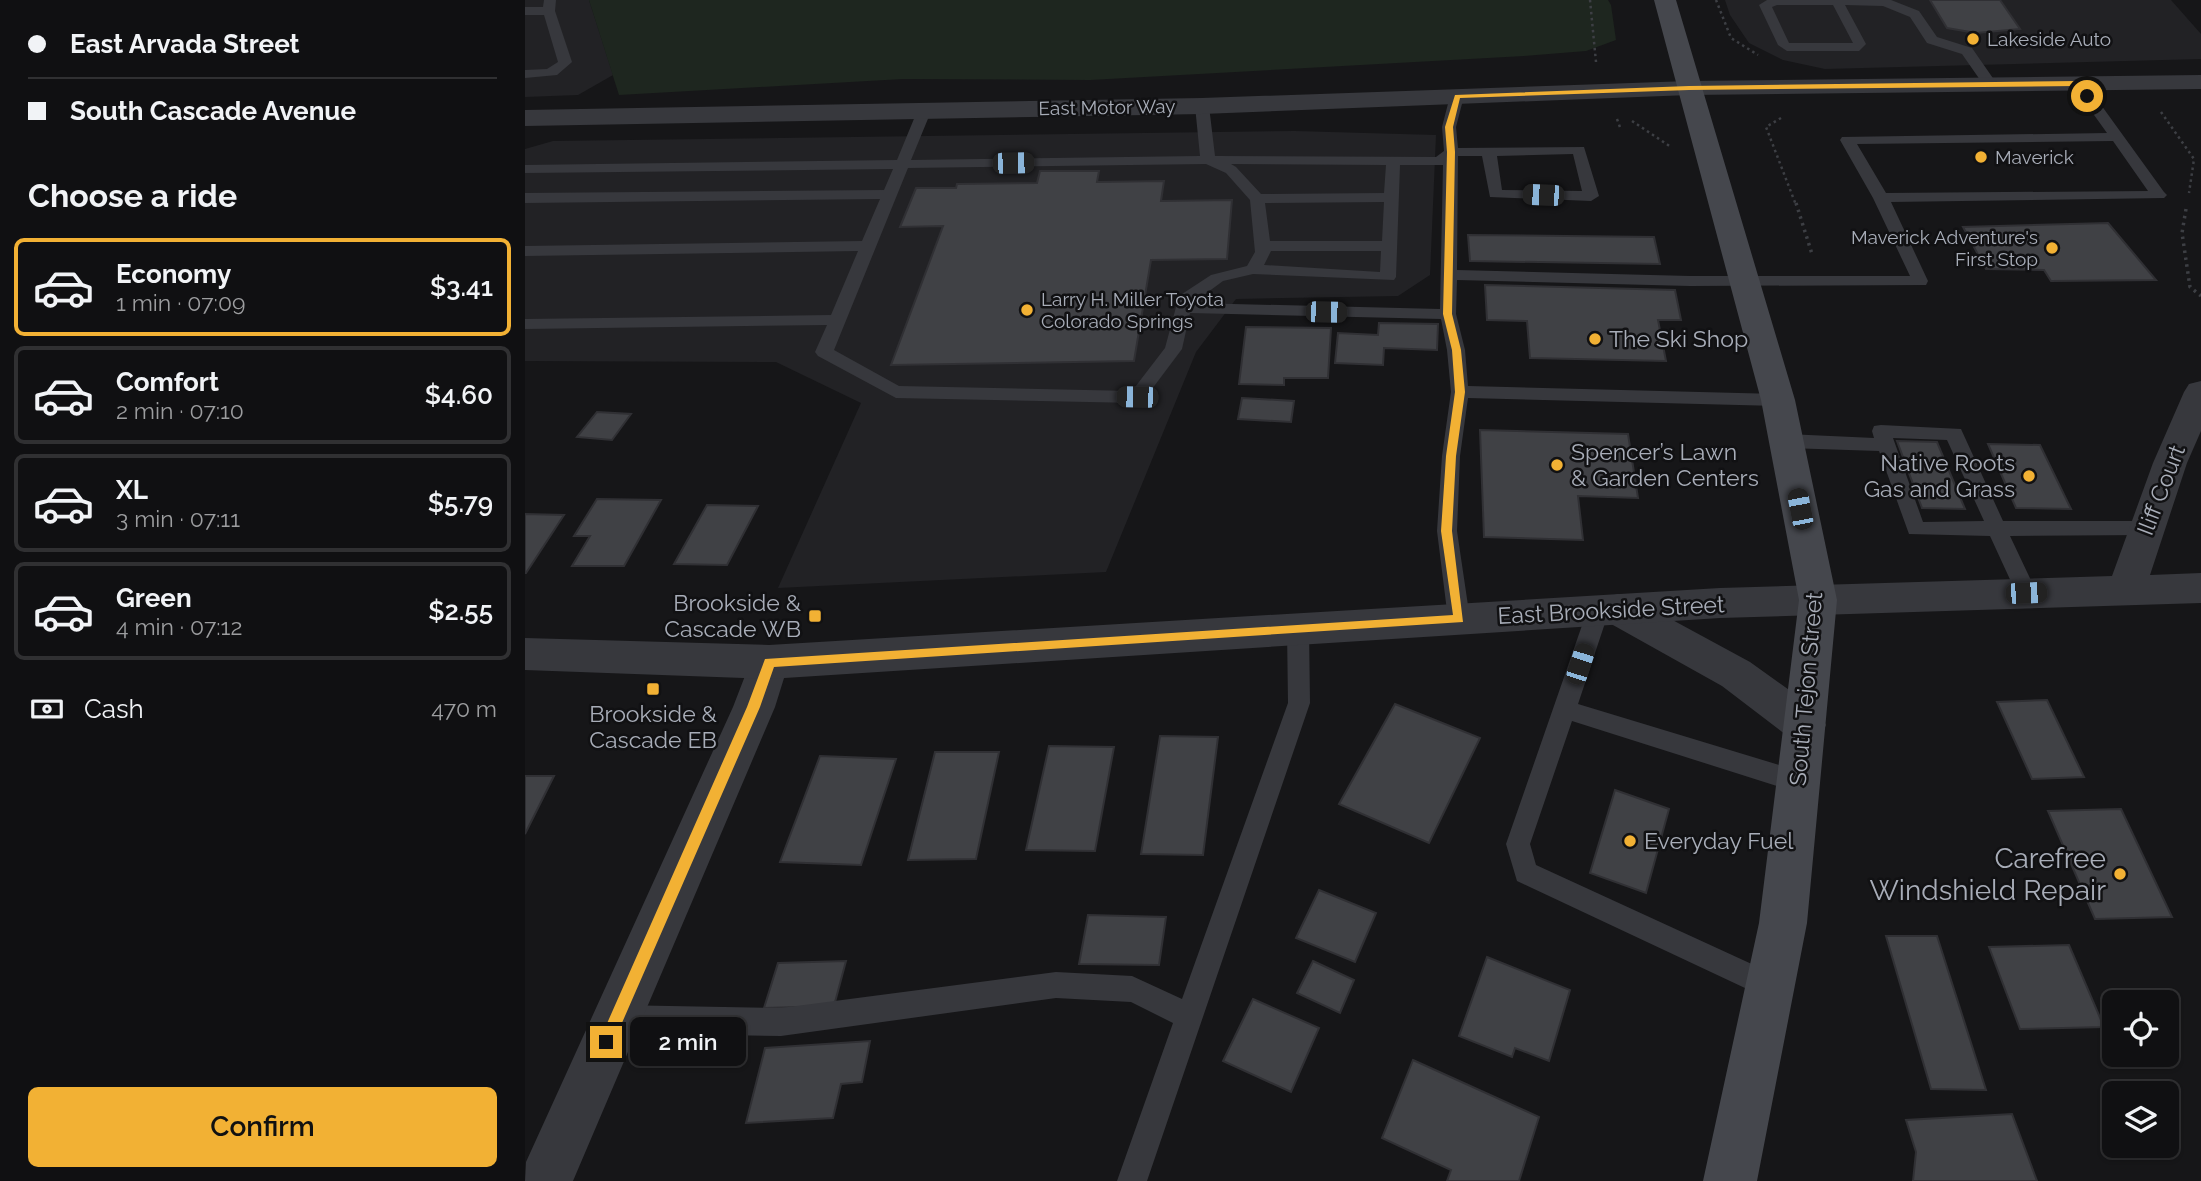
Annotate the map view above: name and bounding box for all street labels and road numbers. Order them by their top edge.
street label: East Motor Way [1038,95,1176,119]
street label: Iliff Court [2131,441,2190,539]
street label: East Brookside Street [1497,590,1725,629]
street label: South Tejon Street [1784,591,1827,787]

